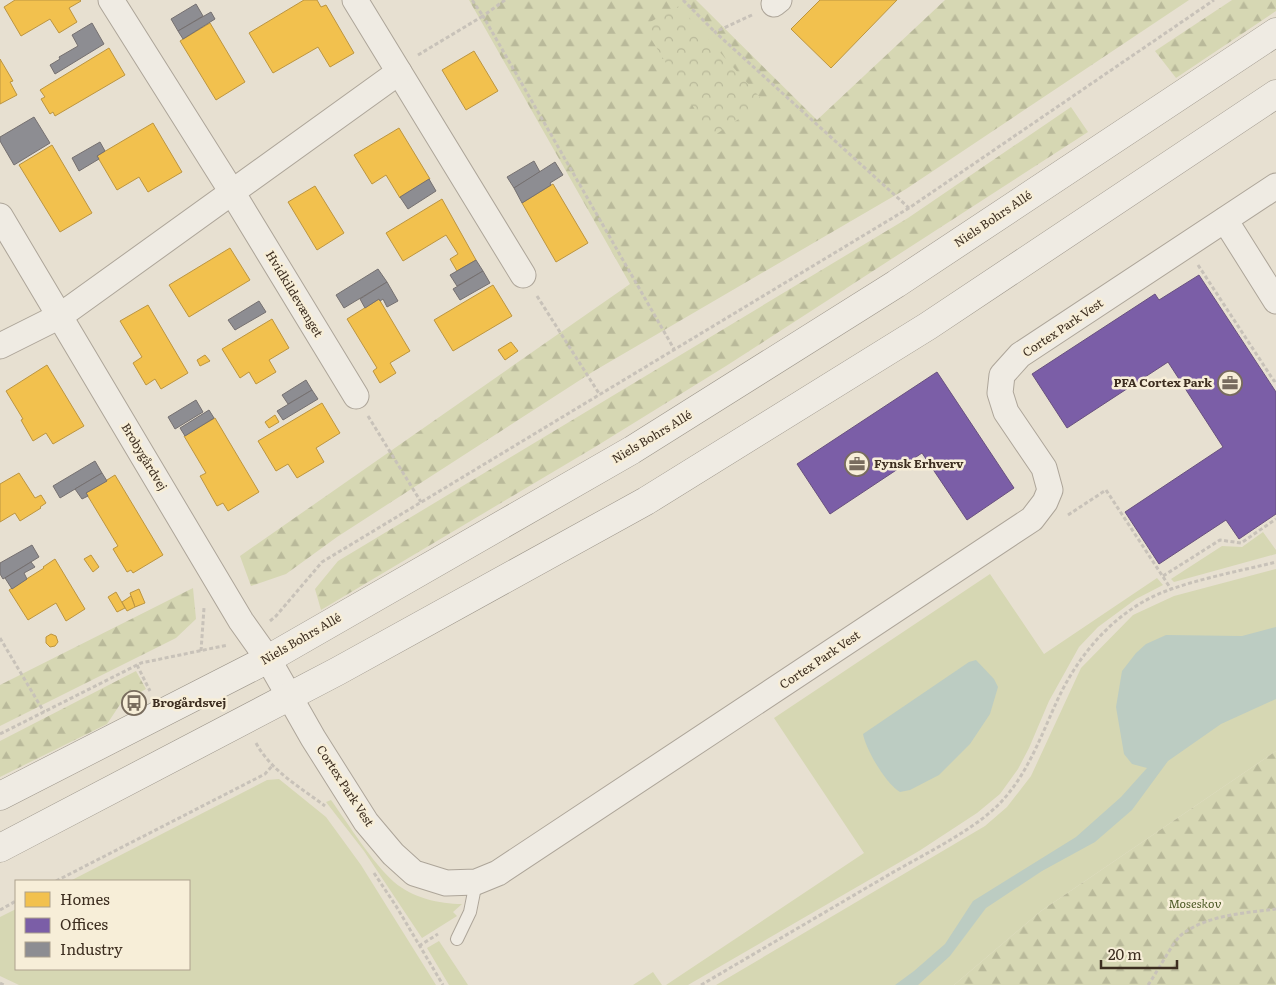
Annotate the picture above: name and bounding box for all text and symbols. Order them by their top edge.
street label: Niels Bohrs Allé [950,185,1035,251]
street label: Hvidkildevænget [262,247,328,340]
street label: Cortex Park Vest [1019,293,1106,361]
office icon: PFA Cortex Park [1217,370,1243,396]
place label: PFA Cortex Park [1113,373,1213,391]
street label: Niels Bohrs Allé [608,405,695,467]
street label: Brobygårdvej [118,419,172,494]
office icon: Fynsk Erhverv [844,451,870,477]
place label: Fynsk Erhverv [874,454,964,472]
street label: Niels Bohrs Allé [257,608,344,669]
street label: Cortex Park Vest [776,625,863,693]
bus stop icon: Brogårdsvej [121,690,147,716]
place label: Brogårdsvej [152,693,226,711]
street label: Cortex Park Vest [313,741,379,830]
legend [15,880,190,970]
text: Homes [60,887,110,910]
park label: Moseskov [1168,894,1222,912]
text: Offices [60,912,108,935]
text: Industry [60,937,123,960]
scale bar [1101,938,1177,970]
text: 20 m [1108,942,1142,965]

